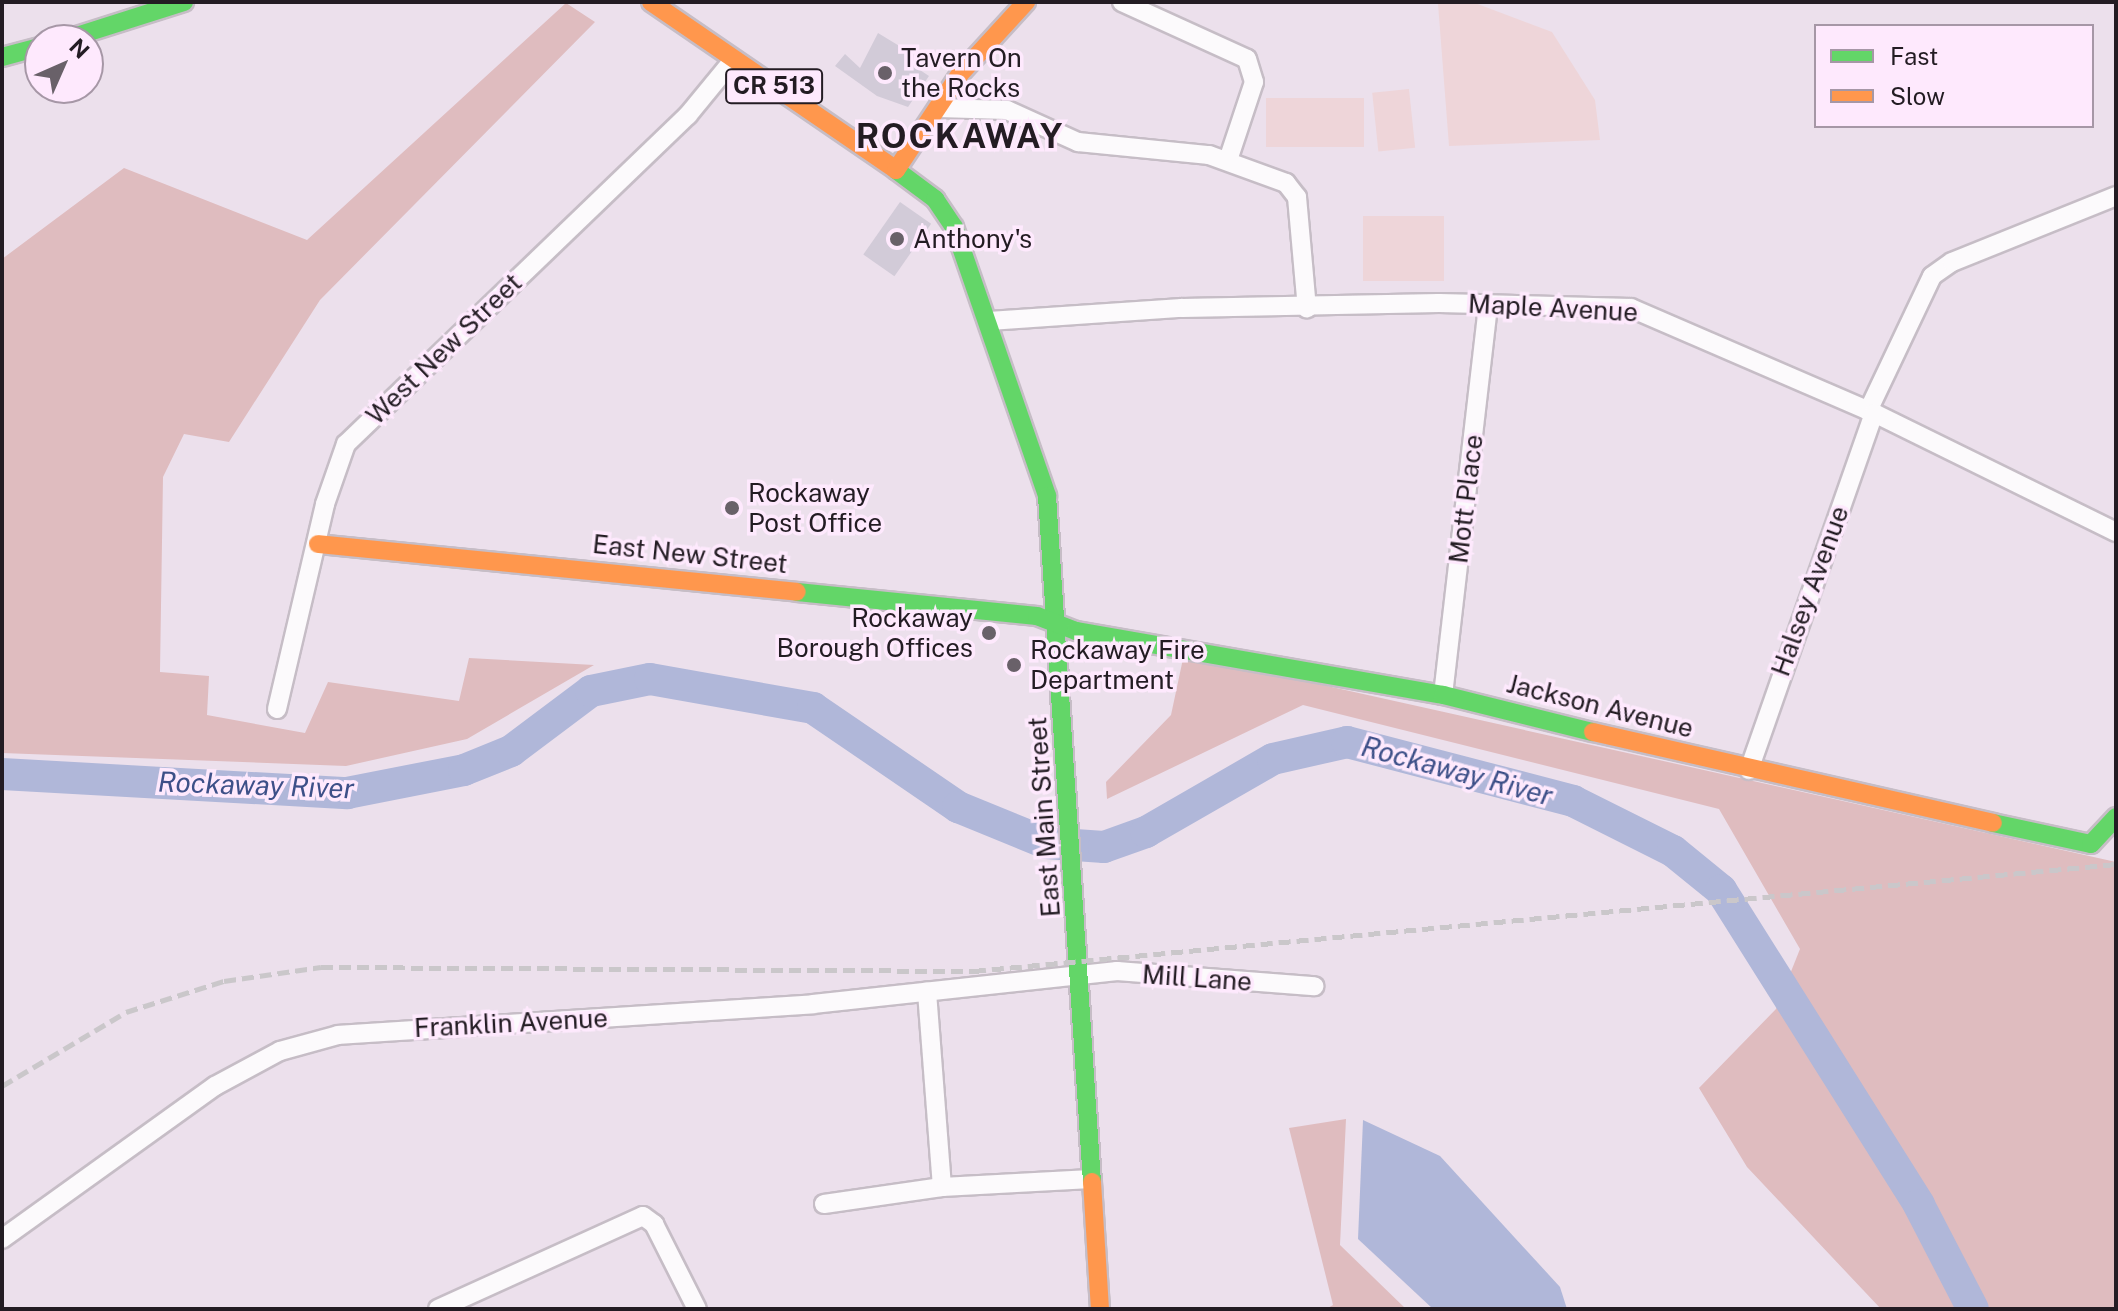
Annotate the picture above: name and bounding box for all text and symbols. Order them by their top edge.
north arrow [24,24,104,104]
legend [1814,24,2094,128]
text: N [64,33,95,64]
place label: Tavern On the Rocks [901,42,1022,104]
text: Fast [1890,42,1938,70]
marker: Tavern On the Rocks [876,64,894,82]
road number: CR 513 [724,66,824,106]
text: Slow [1890,82,1945,110]
district label: ROCKAWAY [856,117,1064,157]
place label: Anthony's [913,223,1032,255]
marker: Anthony's [888,230,906,248]
street label: West New Street [360,267,528,431]
street label: Maple Avenue [1467,288,1639,328]
street label: Mott Place [1443,433,1489,565]
place label: Rockaway Post Office [748,477,882,538]
marker: Rockaway Post Office [723,499,741,517]
street label: Halsey Avenue [1765,502,1855,680]
street label: East New Street [591,528,789,580]
place label: Rockaway Borough Offices [776,602,973,664]
marker: Rockaway Borough Offices [980,624,998,642]
place label: Rockaway Fire Department [1030,634,1205,696]
marker: Rockaway Fire Department [1005,656,1023,674]
street label: Jackson Avenue [1503,668,1697,744]
street label: East Main Street [1021,716,1067,918]
water label: Rockaway River [1358,729,1556,813]
water label: Rockaway River [157,765,355,805]
street label: Mill Lane [1141,959,1253,997]
street label: Franklin Avenue [413,1002,609,1044]

